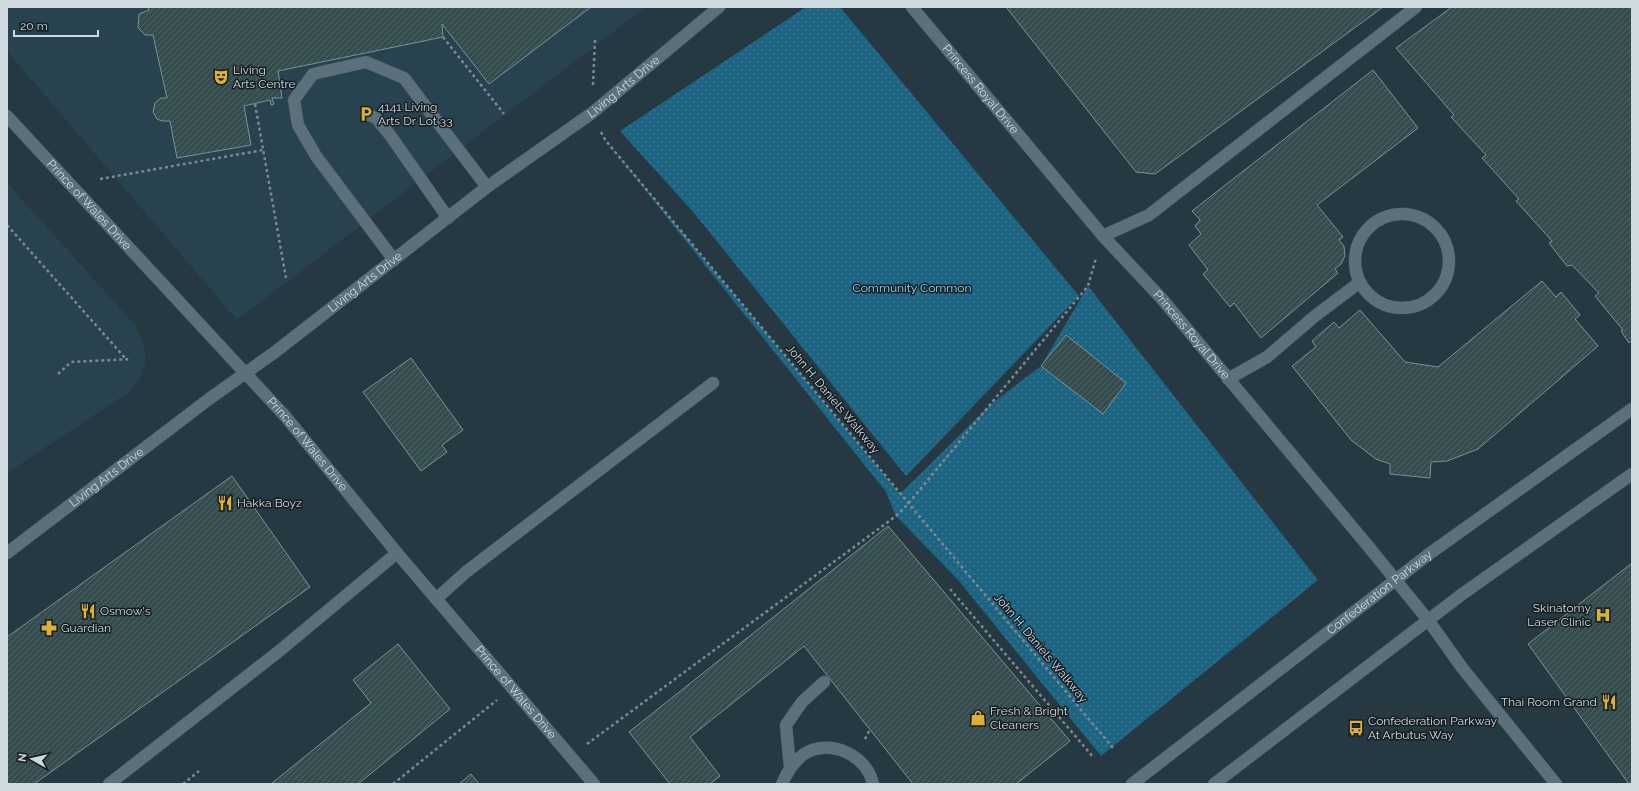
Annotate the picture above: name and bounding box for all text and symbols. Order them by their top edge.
scale bar [14,12,98,38]
text: 20 m [20,19,48,33]
street label: Princess Royal Drive [939,42,1022,137]
street label: Living Arts Drive [585,53,662,121]
place label: Living Arts Centre [233,63,296,91]
theatre icon: Living Arts Centre [212,68,230,86]
place label: 4141 Living Arts Dr Lot 33 [378,100,453,128]
parking icon: 4141 Living Arts Dr Lot 33 [357,105,375,123]
street label: Prince of Wales Drive [44,157,134,253]
street label: Living Arts Drive [325,249,405,315]
park label: Community Common [853,281,972,295]
street label: Princess Royal Drive [1151,287,1233,382]
street label: John H. Daniels Walkway [783,342,883,457]
street label: Prince of Wales Drive [264,394,350,494]
street label: Living Arts Drive [67,444,146,510]
restaurant icon: Hakka Boyz [216,494,234,512]
place label: Hakka Boyz [237,496,302,510]
street label: Confederation Parkway [1324,547,1435,637]
street label: John H. Daniels Walkway [991,591,1091,706]
place label: Skinatomy Laser Clinic [1527,601,1591,629]
restaurant icon: Osmow's [79,602,97,620]
place label: Osmow's [100,604,151,618]
hospital icon: Skinatomy Laser Clinic [1594,606,1612,624]
pharmacy icon: Guardian [40,619,58,637]
place label: Guardian [61,621,111,635]
street label: Prince of Wales Drive [472,643,559,742]
restaurant icon: Thai Room Grand [1600,693,1618,711]
place label: Thai Room Grand [1501,695,1597,709]
place label: Fresh & Bright Cleaners [990,704,1068,732]
shop icon: Fresh & Bright Cleaners [969,709,987,727]
place label: Confederation Parkway At Arbutus Way [1368,714,1498,742]
bus stop icon: Confederation Parkway At Arbutus Way [1347,719,1365,737]
north arrow [12,739,52,779]
text: N [16,753,30,763]

